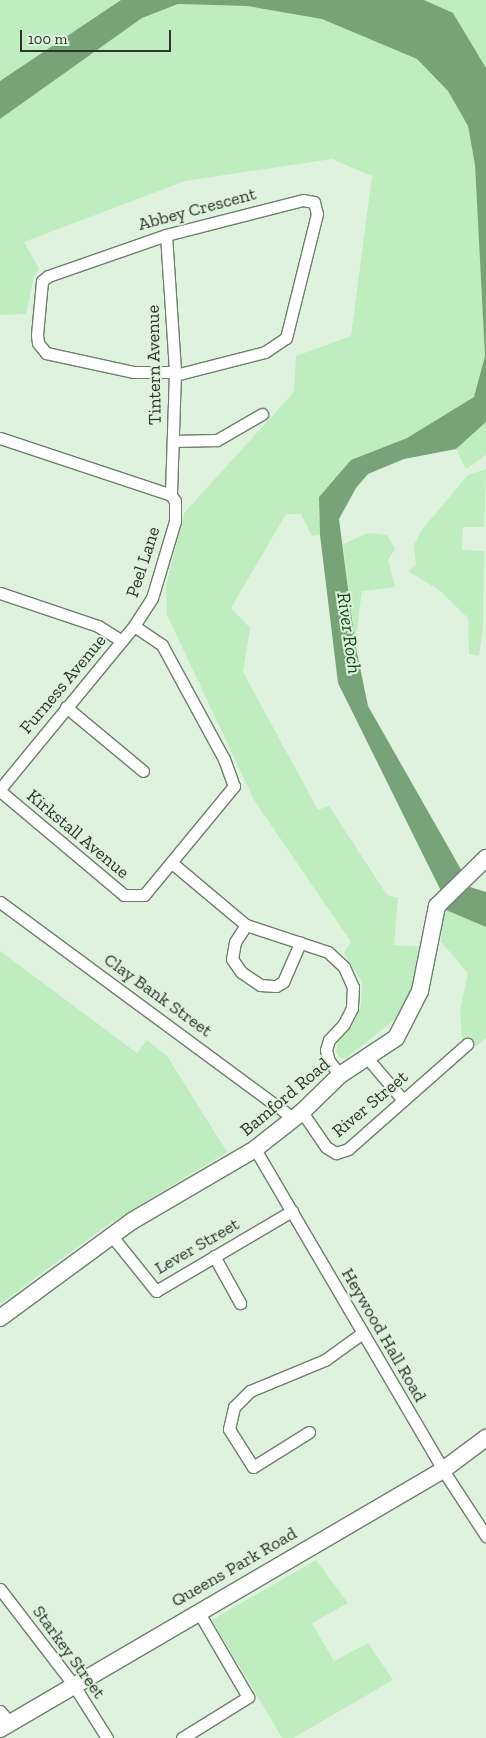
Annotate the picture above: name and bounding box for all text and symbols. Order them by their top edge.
scale bar [22,20,174,52]
text: 100 m [28,30,67,48]
street label: Abbey Crescent [135,183,259,235]
street label: Tintern Avenue [142,305,166,425]
street label: Peel Lane [121,524,165,600]
water label: River Roch [332,591,366,675]
street label: Furness Avenue [15,630,111,738]
street label: Kirkstall Avenue [22,785,134,883]
street label: Clay Bank Street [100,948,216,1042]
street label: Bamford Road [236,1053,334,1141]
street label: River Street [328,1066,412,1142]
street label: Lever Street [151,1213,243,1279]
street label: Heywood Hall Road [337,1264,431,1406]
street label: Queens Park Road [168,1522,300,1612]
street label: Starkey Street [28,1601,110,1703]

